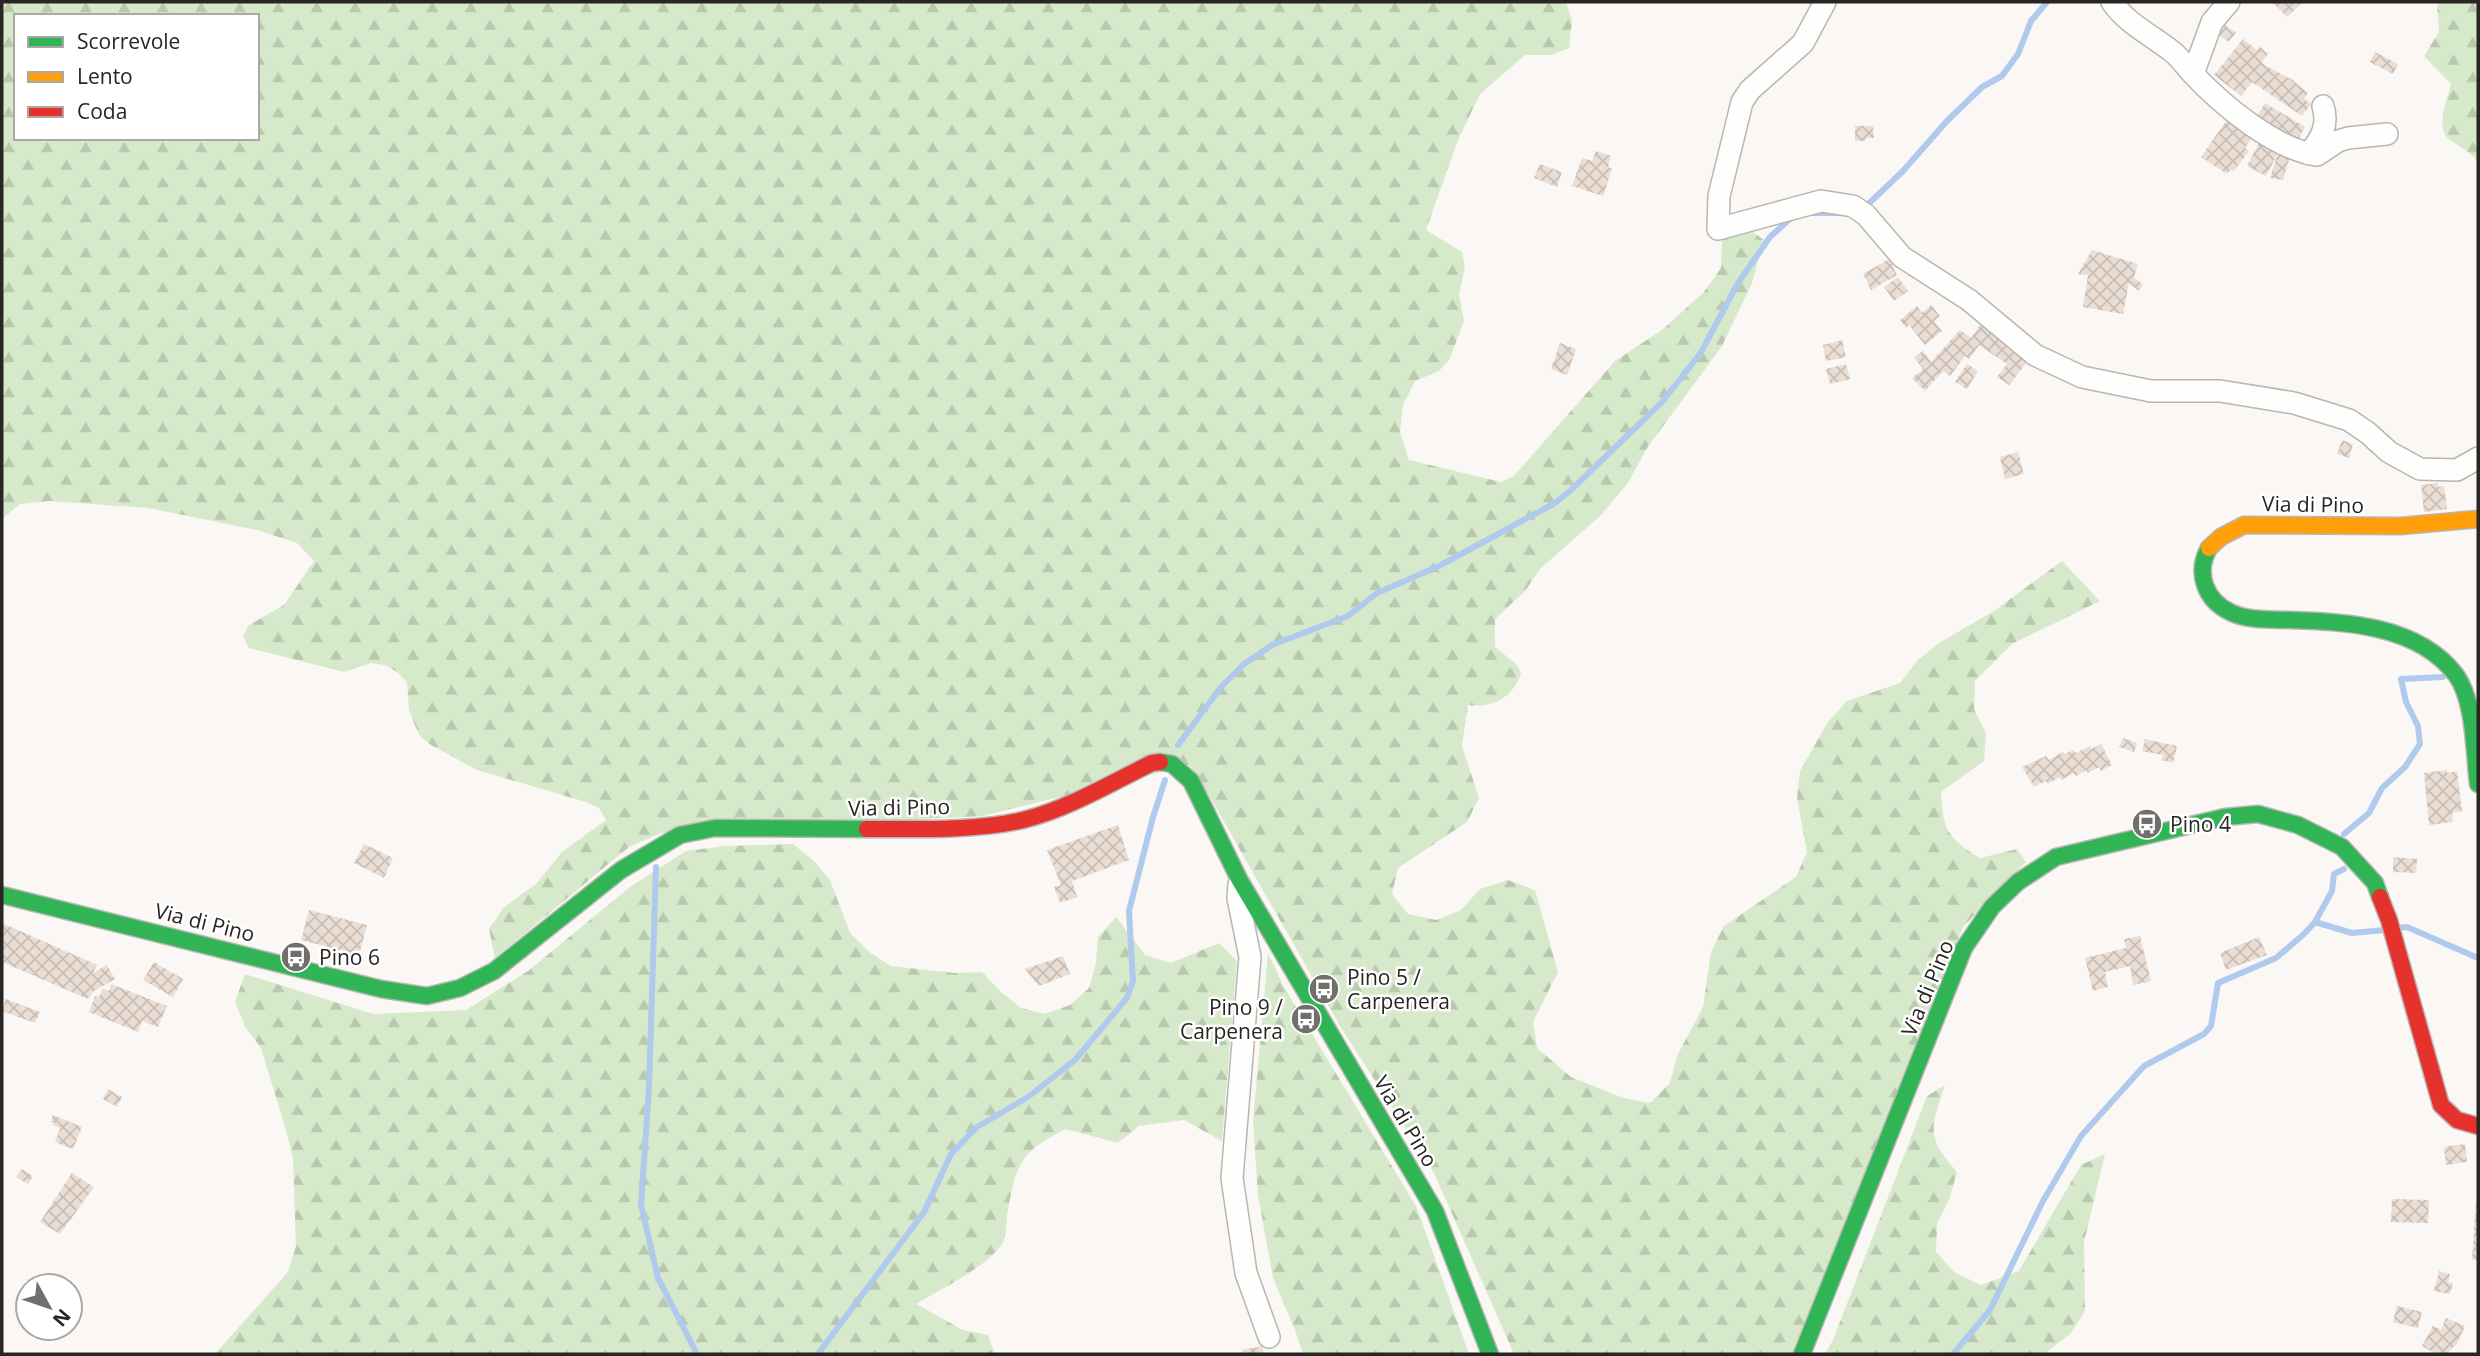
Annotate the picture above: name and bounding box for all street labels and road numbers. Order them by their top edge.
street label: Via di Pino [2262,489,2364,519]
street label: Via di Pino [848,792,950,822]
street label: Via di Pino [152,896,258,948]
street label: Via di Pino [1894,936,1960,1040]
street label: Via di Pino [1368,1070,1444,1172]

